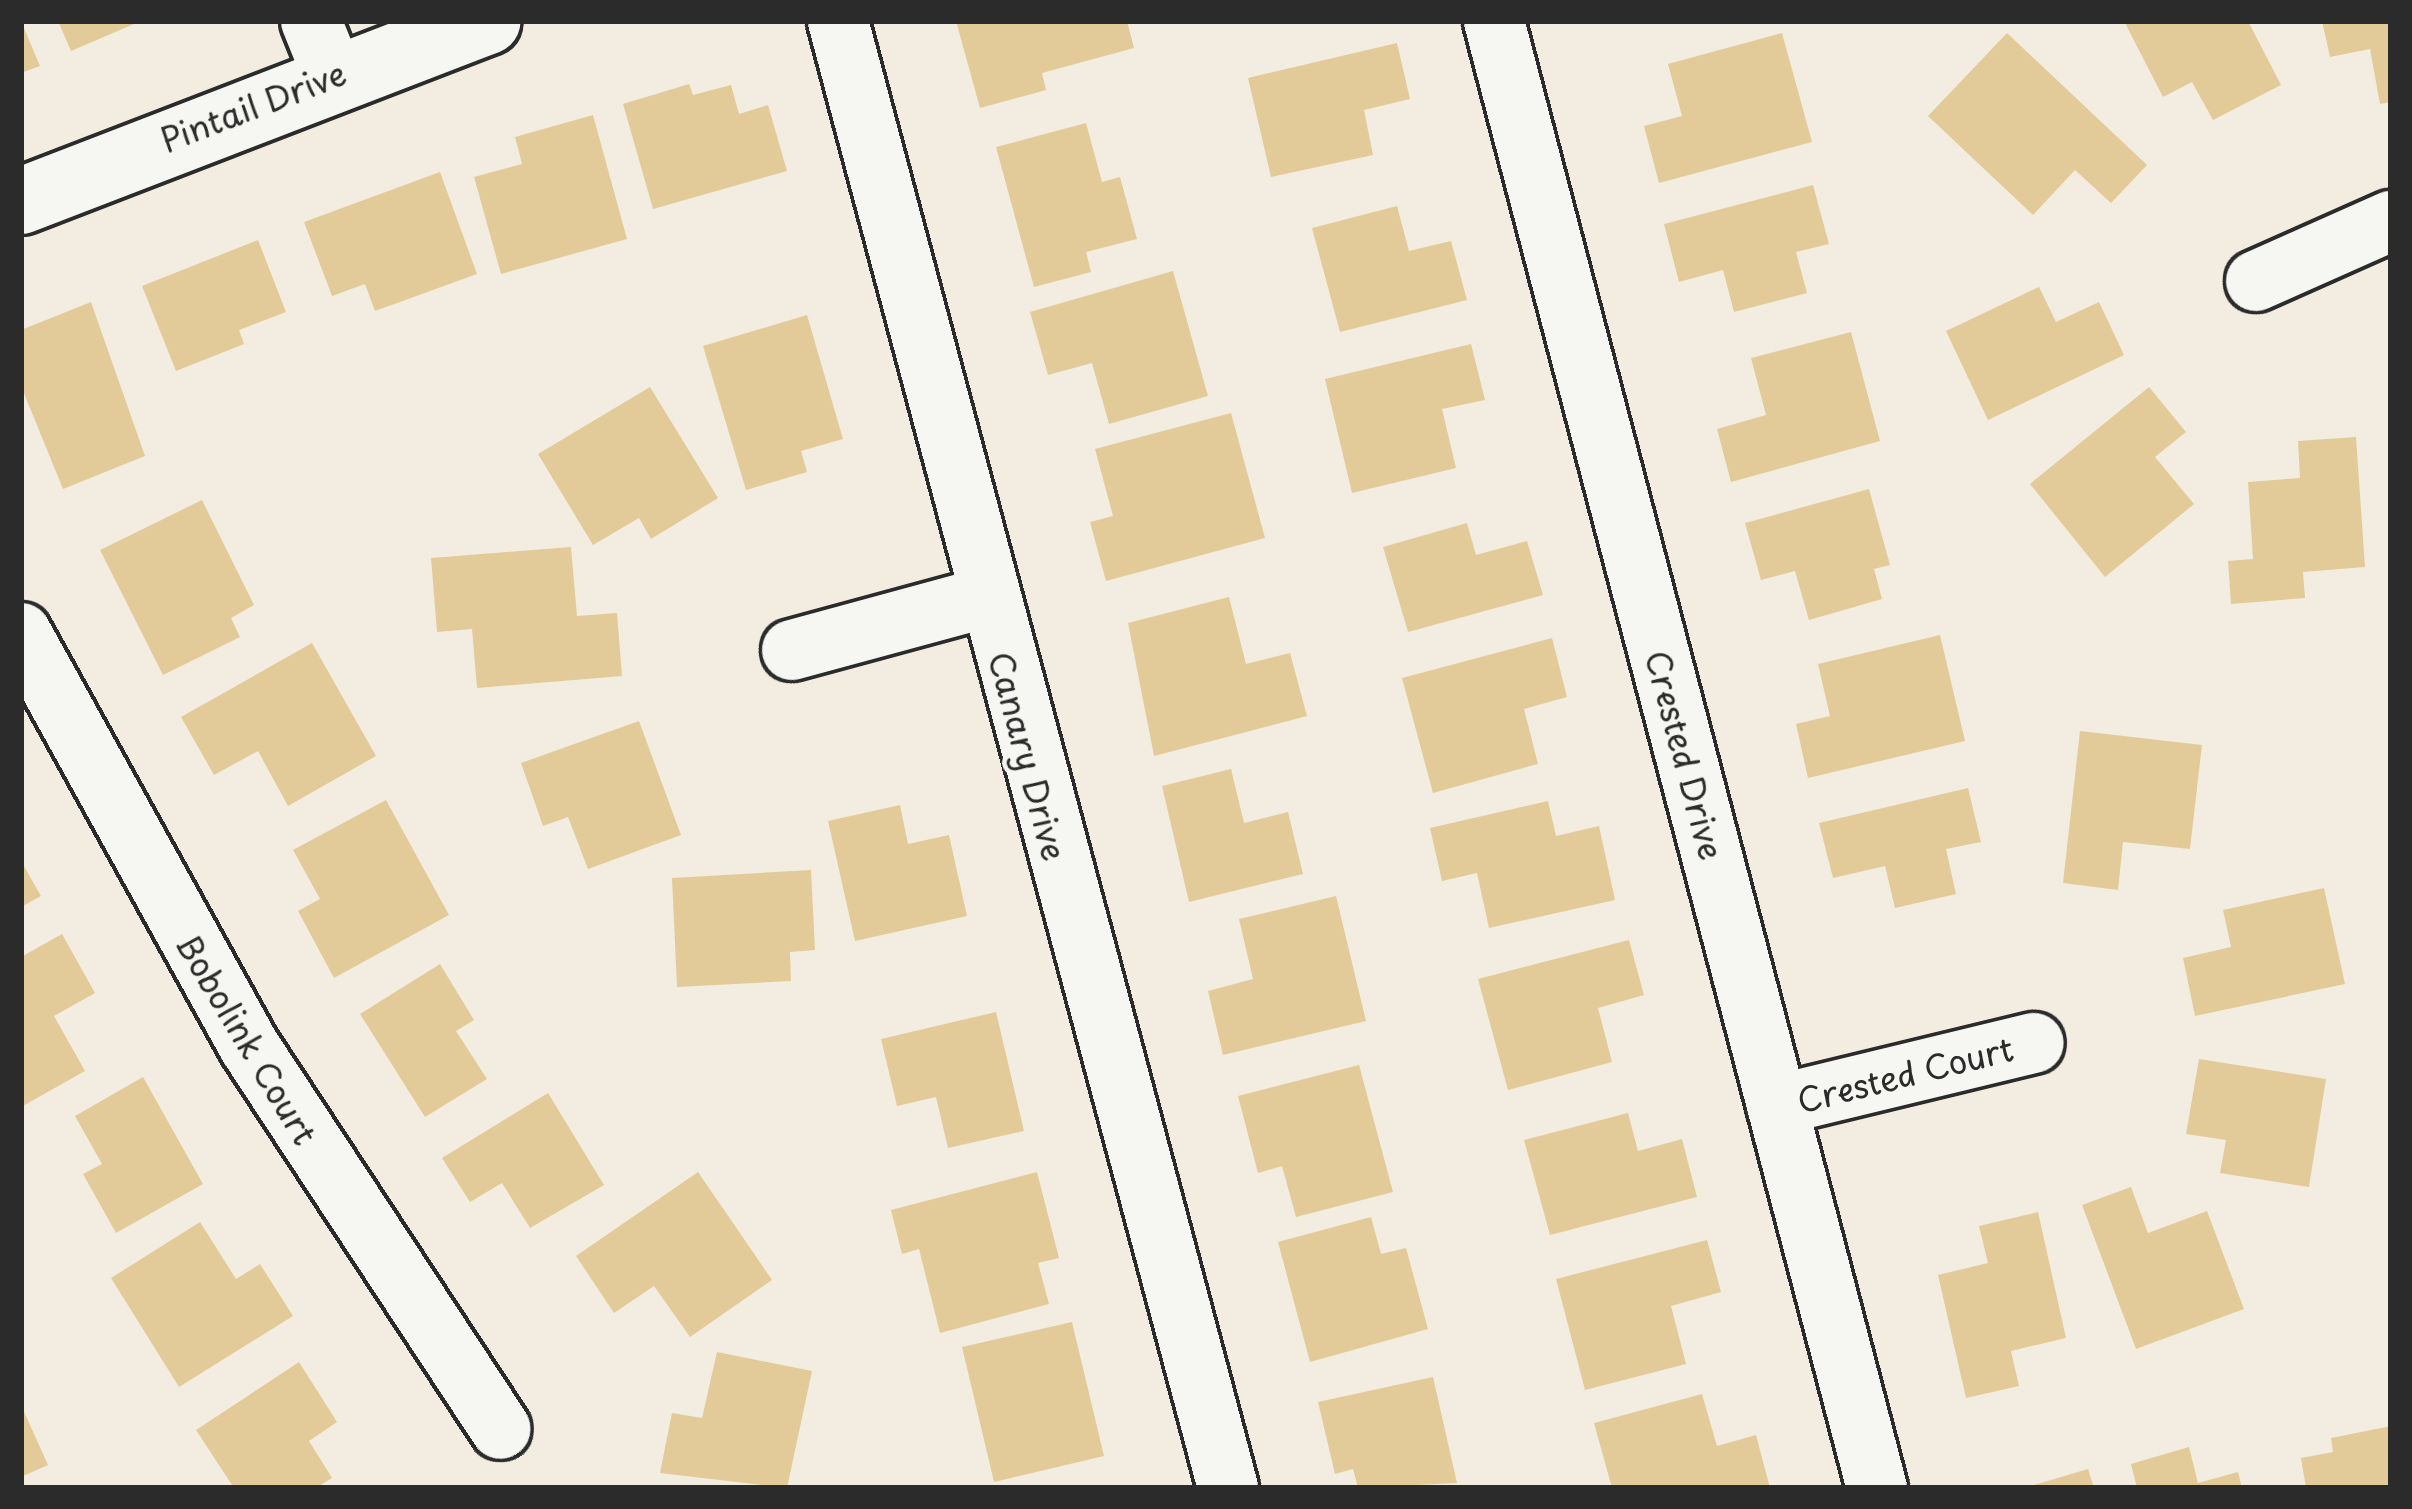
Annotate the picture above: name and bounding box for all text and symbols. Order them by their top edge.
street label: Pintail Drive [154,52,352,160]
street label: Crested Drive [1638,645,1732,865]
street label: Canary Drive [981,647,1075,865]
street label: Bobolink Court [168,926,326,1152]
street label: Crested Court [1792,1028,2018,1120]

